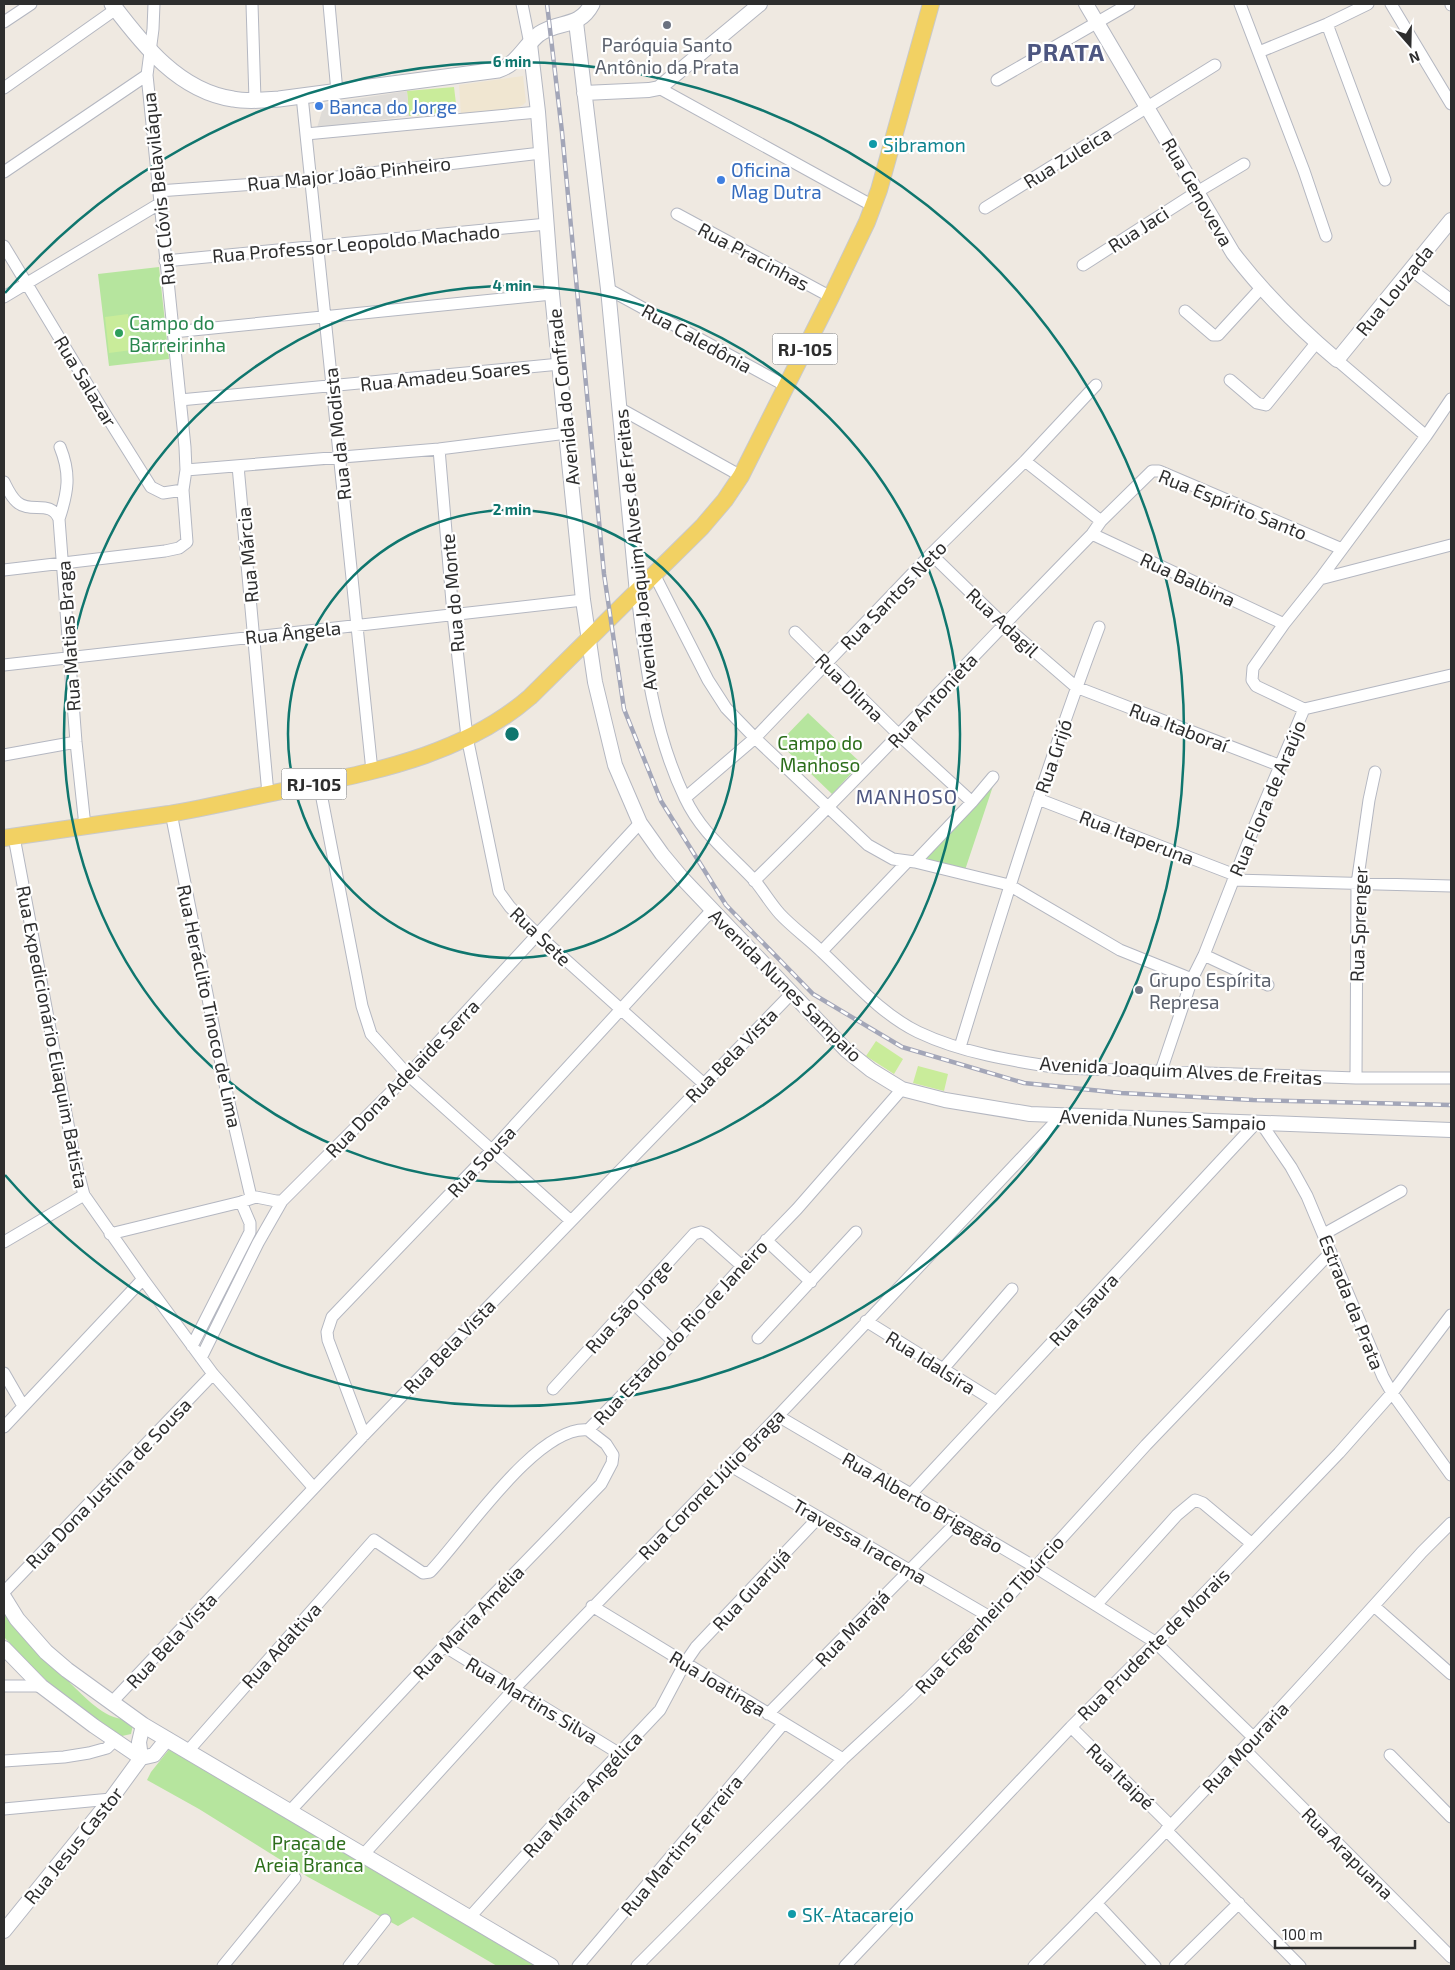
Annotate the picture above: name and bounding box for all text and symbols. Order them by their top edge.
marker: Paróquia Santo Antônio da Prata [661,19,673,31]
north arrow [1385,20,1435,70]
place label: Paróquia Santo Antônio da Prata [595,33,739,78]
district label: PRATA [1027,37,1105,66]
text: N [1407,48,1422,67]
text: 6 min [493,52,531,70]
street label: Rua Clóvis Belaviláqua [136,91,180,287]
place label: Banca do Jorge [329,95,457,118]
marker: Banca do Jorge [313,100,325,112]
street label: Rua Zuleica [1019,121,1115,193]
place label: Sibramon [883,133,966,156]
street label: Rua Genoveva [1158,134,1238,250]
marker: Sibramon [867,138,879,150]
street label: Rua Major João Pinheiro [246,151,452,195]
place label: Oficina Mag Dutra [731,158,822,203]
marker: Oficina Mag Dutra [715,174,727,186]
street label: Rua Jaci [1103,201,1173,257]
street label: Rua Pracinhas [694,217,814,295]
street label: Rua Professor Leopoldo Machado [211,219,501,267]
street label: Rua Louzada [1350,240,1438,340]
text: 4 min [492,276,532,294]
street label: Rua Caledônia [638,298,756,378]
street label: Avenida do Confrade [542,307,584,487]
place label: Campo do Barreirinha [129,311,226,356]
marker: Campo do Barreirinha [113,327,125,339]
street label: Rua Salazar [50,331,122,431]
road number: RJ-105 [772,334,838,364]
street label: Rua Amadeu Soares [359,355,531,395]
street label: Rua da Modista [319,367,355,501]
street label: Avenida Joaquim Alves de Freitas [609,408,661,692]
street label: Rua Espírito Santo [1155,464,1311,544]
text: 2 min [493,500,531,518]
street label: Rua Márcia [231,506,263,604]
street label: Rua do Monte [435,533,469,653]
street label: Rua Santos Neto [835,536,951,654]
street label: Rua Balbina [1137,547,1239,611]
street label: Rua Matias Braga [51,560,85,712]
street label: Rua Adagil [962,583,1044,662]
street label: Rua Ângela [244,616,342,648]
street label: Rua Dilma [811,648,889,726]
street label: Rua Antonieta [882,648,982,752]
street label: Rua Itaboraí [1126,698,1233,757]
street label: Rua Grijó [1030,716,1076,796]
street label: Rua Flora de Araújo [1224,716,1310,880]
centre of rings [503,725,521,743]
park label: Campo do Manhoso [777,731,863,776]
road number: RJ-105 [282,769,346,800]
district label: MANHOSO [856,784,958,808]
street label: Rua Itaperuna [1076,805,1198,869]
street label: Rua Sprenger [1344,865,1372,982]
street label: Rua Heráclito Tinoco de Lima [173,882,247,1130]
street label: Rua Expedicionário Eliaquim Batista [12,883,94,1191]
street label: Rua Sete [506,901,576,971]
street label: Avenida Nunes Sampaio [705,904,867,1066]
place label: Grupo Espírita Represa [1149,968,1271,1013]
marker: Grupo Espírita Represa [1133,984,1145,996]
street label: Rua Dona Adelaide Serra [320,994,484,1162]
street label: Rua Bela Vista [680,1003,782,1107]
street label: Avenida Joaquim Alves de Freitas [1039,1051,1323,1089]
street label: Avenida Nunes Sampaio [1059,1104,1267,1134]
street label: Rua Sousa [442,1120,520,1202]
street label: Estrada da Prata [1314,1231,1390,1373]
street label: Rua Estado do Rio de Janeiro [588,1235,772,1429]
street label: Rua São Jorge [580,1254,676,1358]
street label: Rua Isaura [1043,1268,1123,1350]
street label: Rua Bela Vista [398,1294,500,1398]
street label: Rua Idalsira [882,1325,980,1399]
street label: Rua Dona Justina de Sousa [20,1393,196,1573]
street label: Rua Coronel Júlio Braga [633,1404,789,1564]
street label: Rua Alberto Brigagão [838,1447,1008,1557]
street label: Travessa Iracema [789,1493,931,1589]
street label: Rua Engenheiro Tibúrcio [910,1530,1068,1698]
street label: Rua Guarujá [707,1543,795,1635]
street label: Rua Maria Amélia [408,1560,528,1684]
street label: Rua Prudente de Morais [1072,1563,1234,1725]
street label: Rua Marajá [810,1585,894,1671]
street label: Rua Bela Vista [121,1587,221,1693]
street label: Rua Adaltiva [236,1597,326,1693]
street label: Rua Joatinga [666,1645,770,1721]
street label: Rua Martins Silva [462,1652,602,1748]
street label: Rua Mouraria [1197,1697,1293,1797]
street label: Rua Maria Angélica [517,1726,647,1862]
street label: Rua Itaipé [1082,1738,1160,1814]
street label: Rua Martins Ferreira [615,1770,747,1920]
street label: Rua Jesus Castor [19,1781,128,1908]
street label: Rua Arapuana [1297,1802,1399,1904]
park label: Praça de Areia Branca [254,1831,364,1876]
place label: SK-Atacarejo [802,1903,914,1926]
marker: SK-Atacarejo [786,1908,798,1920]
scale bar [1275,1918,1415,1950]
text: 100 m [1282,1925,1323,1943]

